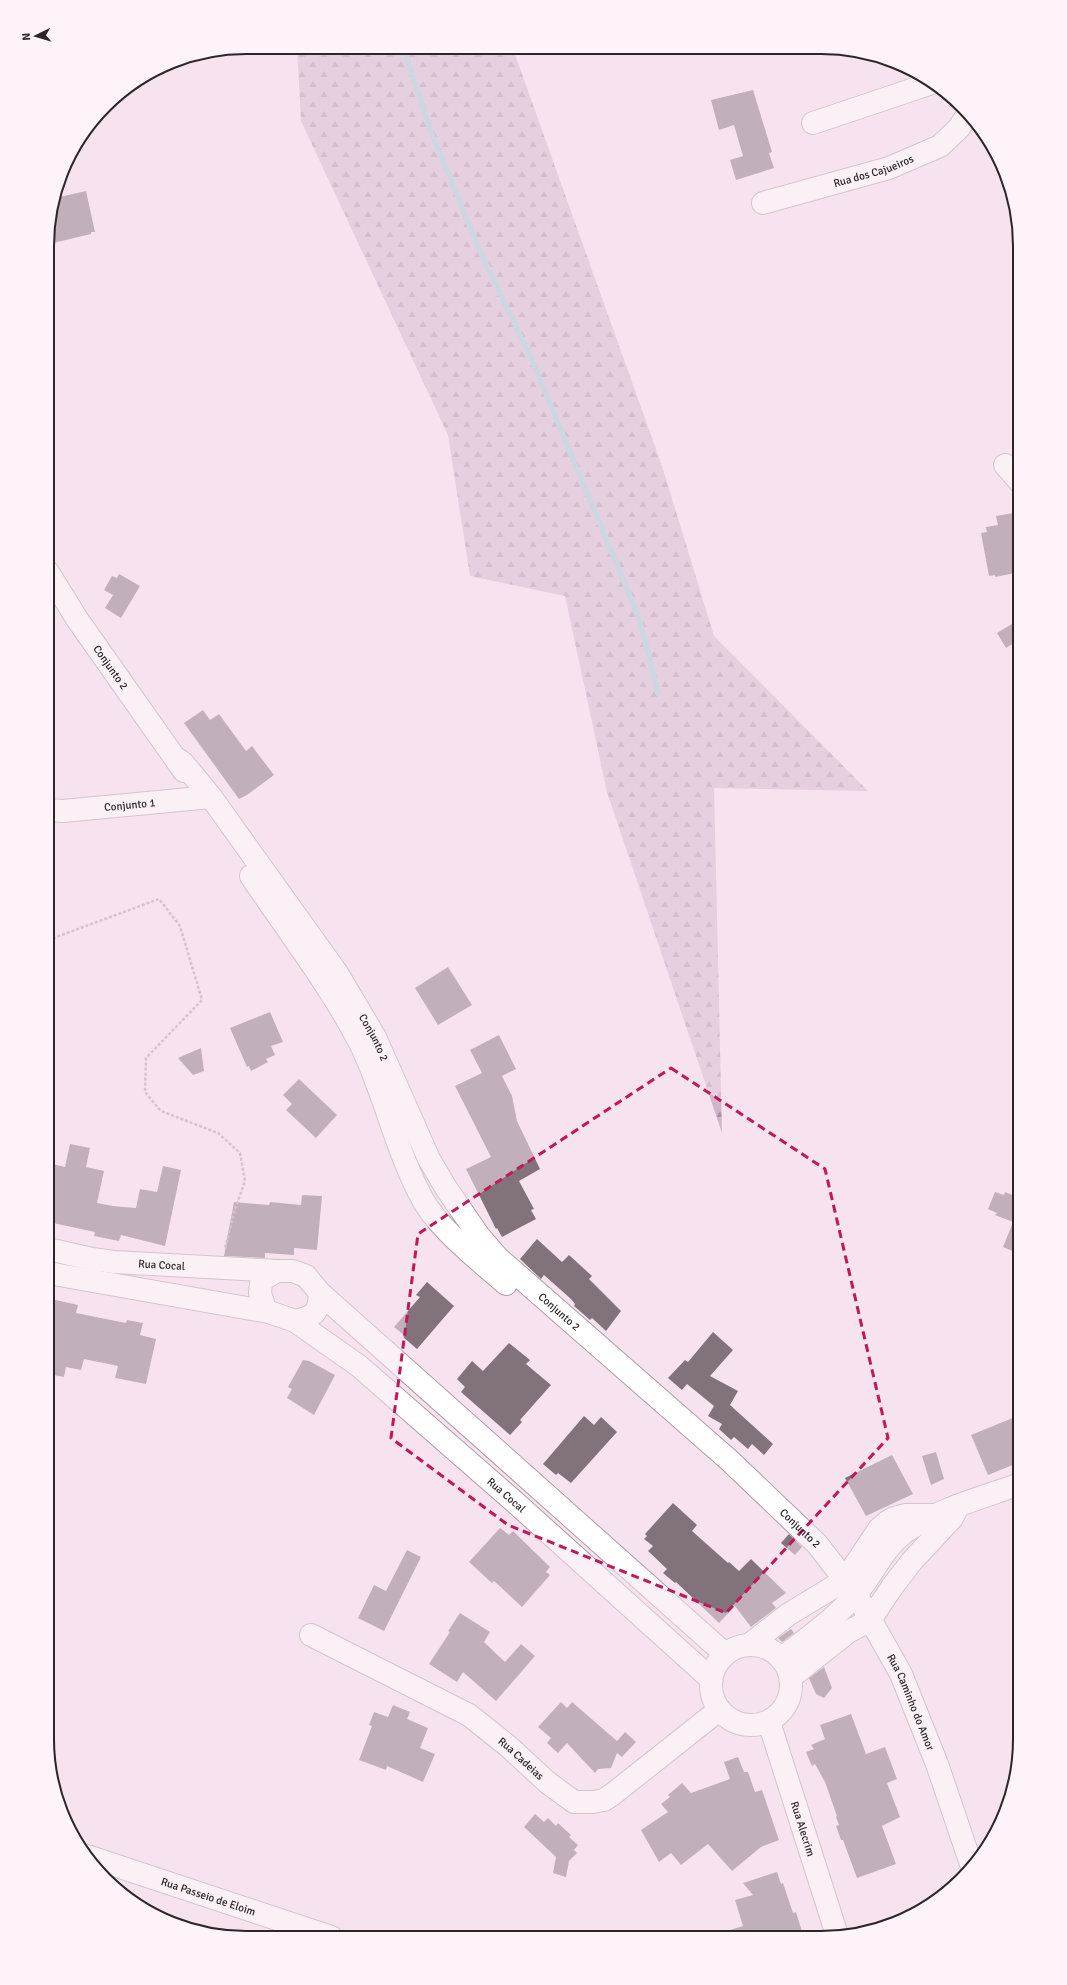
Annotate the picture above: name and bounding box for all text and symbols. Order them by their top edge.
north arrow [16,16,56,56]
text: N [20,32,33,41]
street label: Rua dos Cajueiros [832,152,916,190]
street label: Conjunto 2 [91,642,131,692]
street label: Conjunto 1 [104,796,156,814]
street label: Conjunto 2 [356,1012,391,1063]
street label: Rua Cocal [138,1257,185,1272]
street label: Conjunto 2 [536,1290,583,1333]
street label: Rua Cocal [485,1475,528,1515]
street label: Conjunto 2 [777,1506,823,1551]
street label: Rua Caminho do Amor [884,1652,937,1752]
street label: Rua Cadeias [496,1734,547,1783]
street label: Rua Alecrim [788,1800,818,1858]
street label: Rua Passeio de Eloim [159,1875,258,1918]

